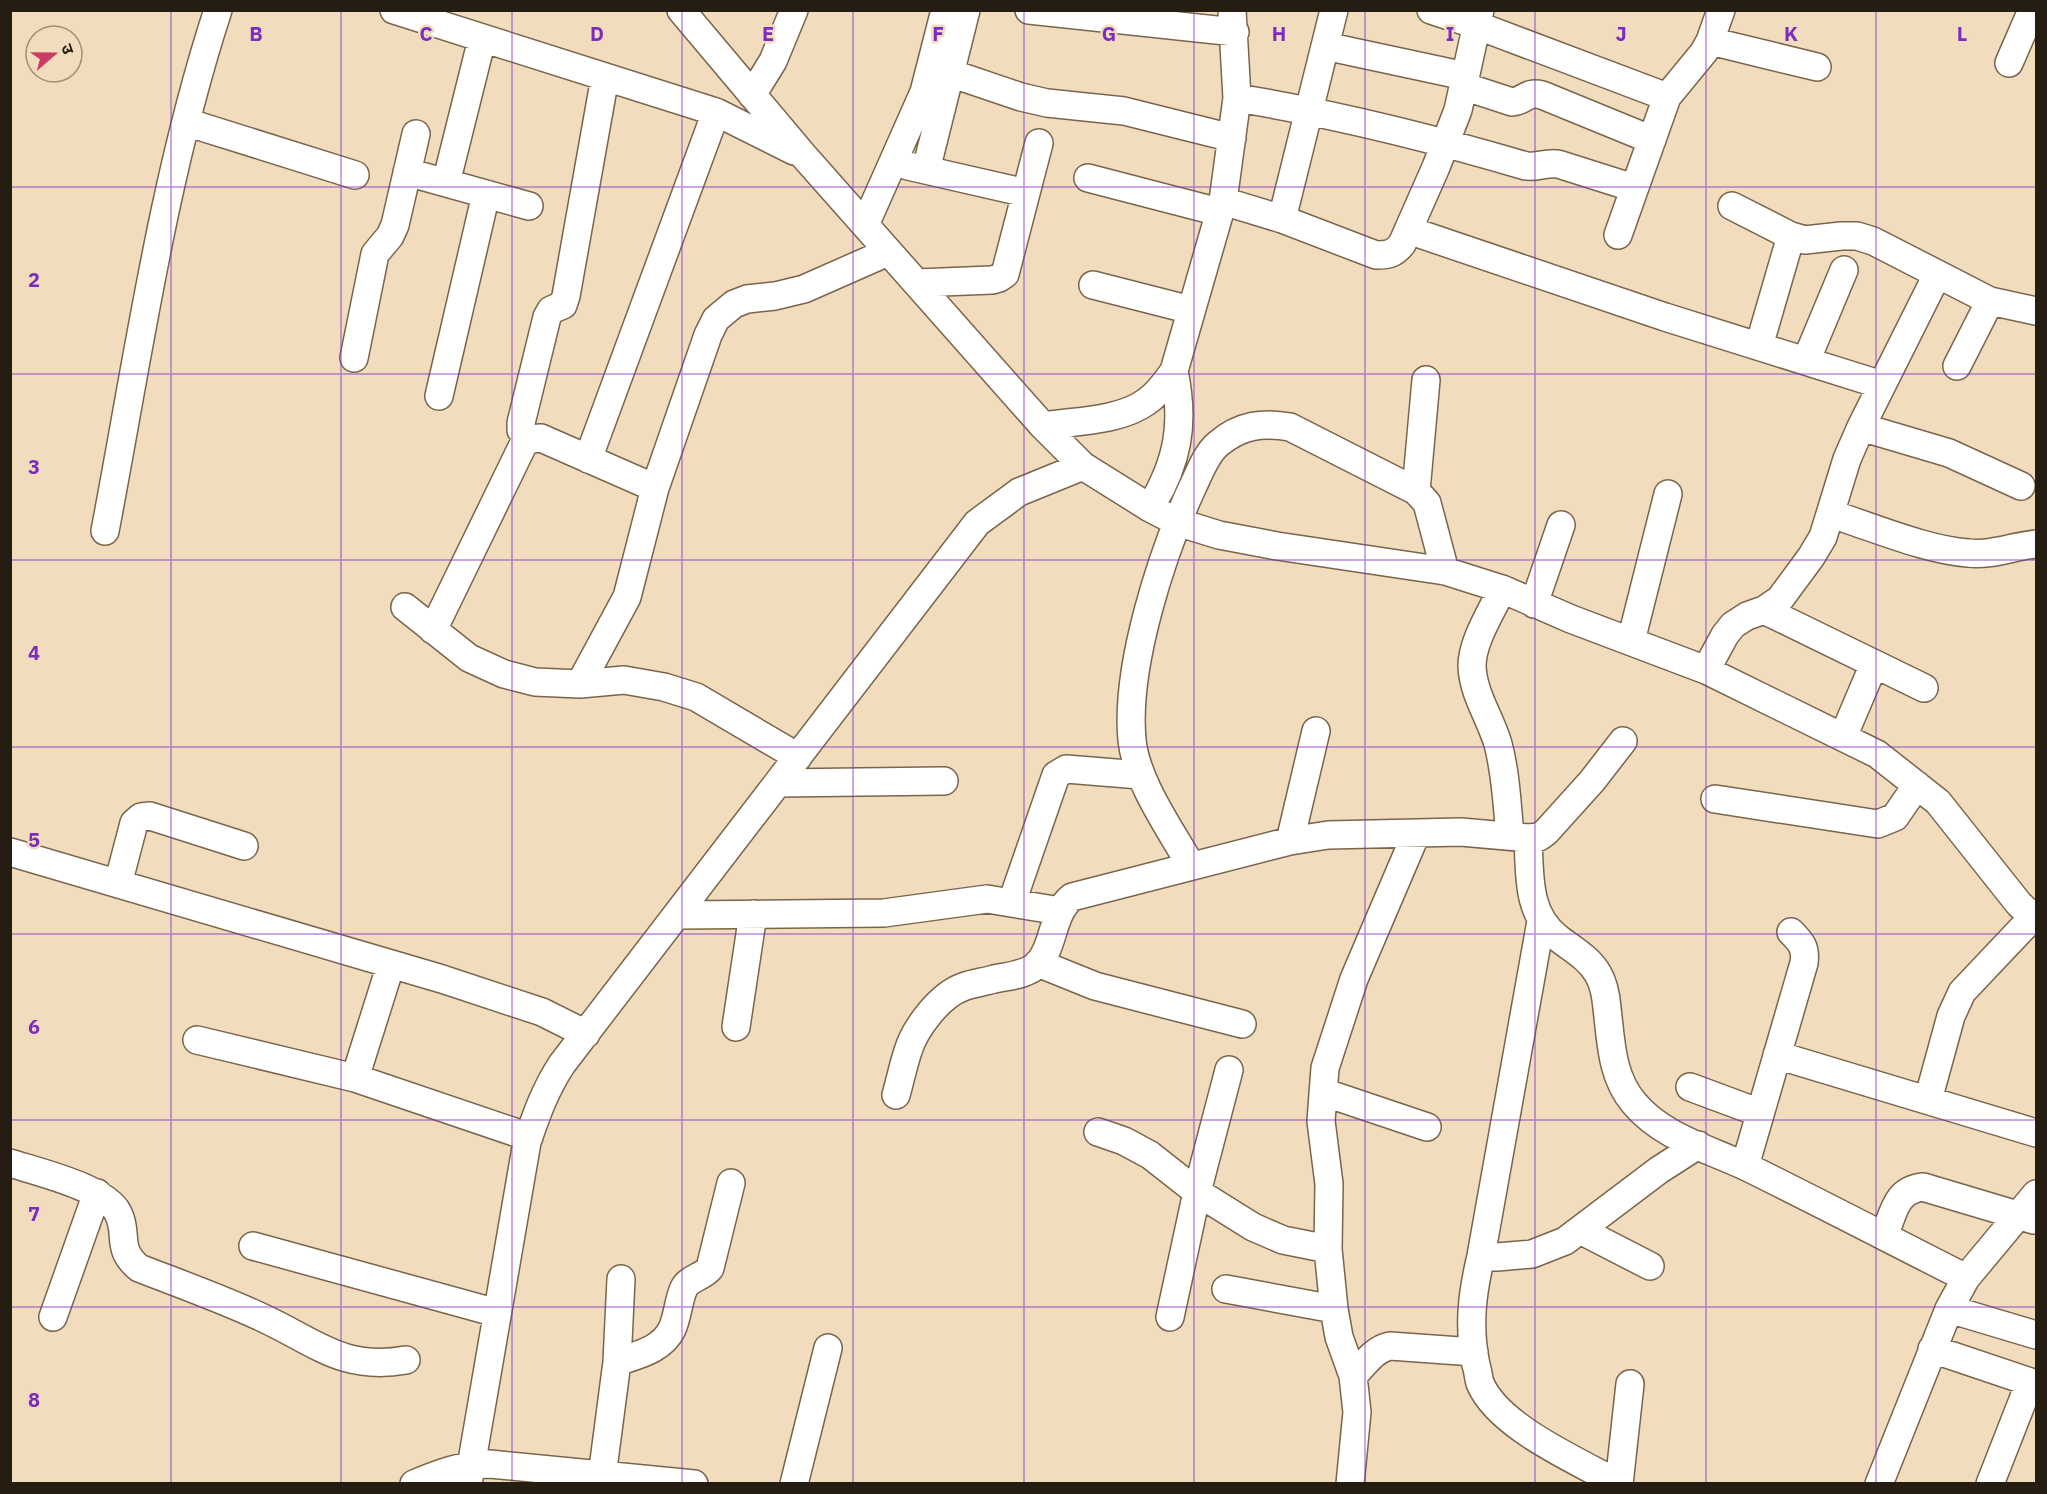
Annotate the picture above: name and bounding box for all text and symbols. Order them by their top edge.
text: B [249,20,263,47]
text: C [419,20,433,47]
text: D [590,20,604,47]
text: E [762,20,774,47]
text: F [932,20,944,47]
text: G [1102,20,1116,47]
text: H [1272,20,1286,47]
text: I [1446,20,1454,47]
text: J [1615,20,1627,47]
text: K [1784,20,1798,47]
text: L [1957,20,1967,47]
north arrow [24,24,84,84]
text: उ [57,41,79,57]
text: 2 [28,266,40,293]
text: 3 [28,453,40,480]
text: 4 [28,639,40,666]
text: 5 [28,826,40,853]
text: 6 [28,1013,40,1040]
text: 7 [28,1200,40,1227]
text: 8 [28,1386,40,1413]

